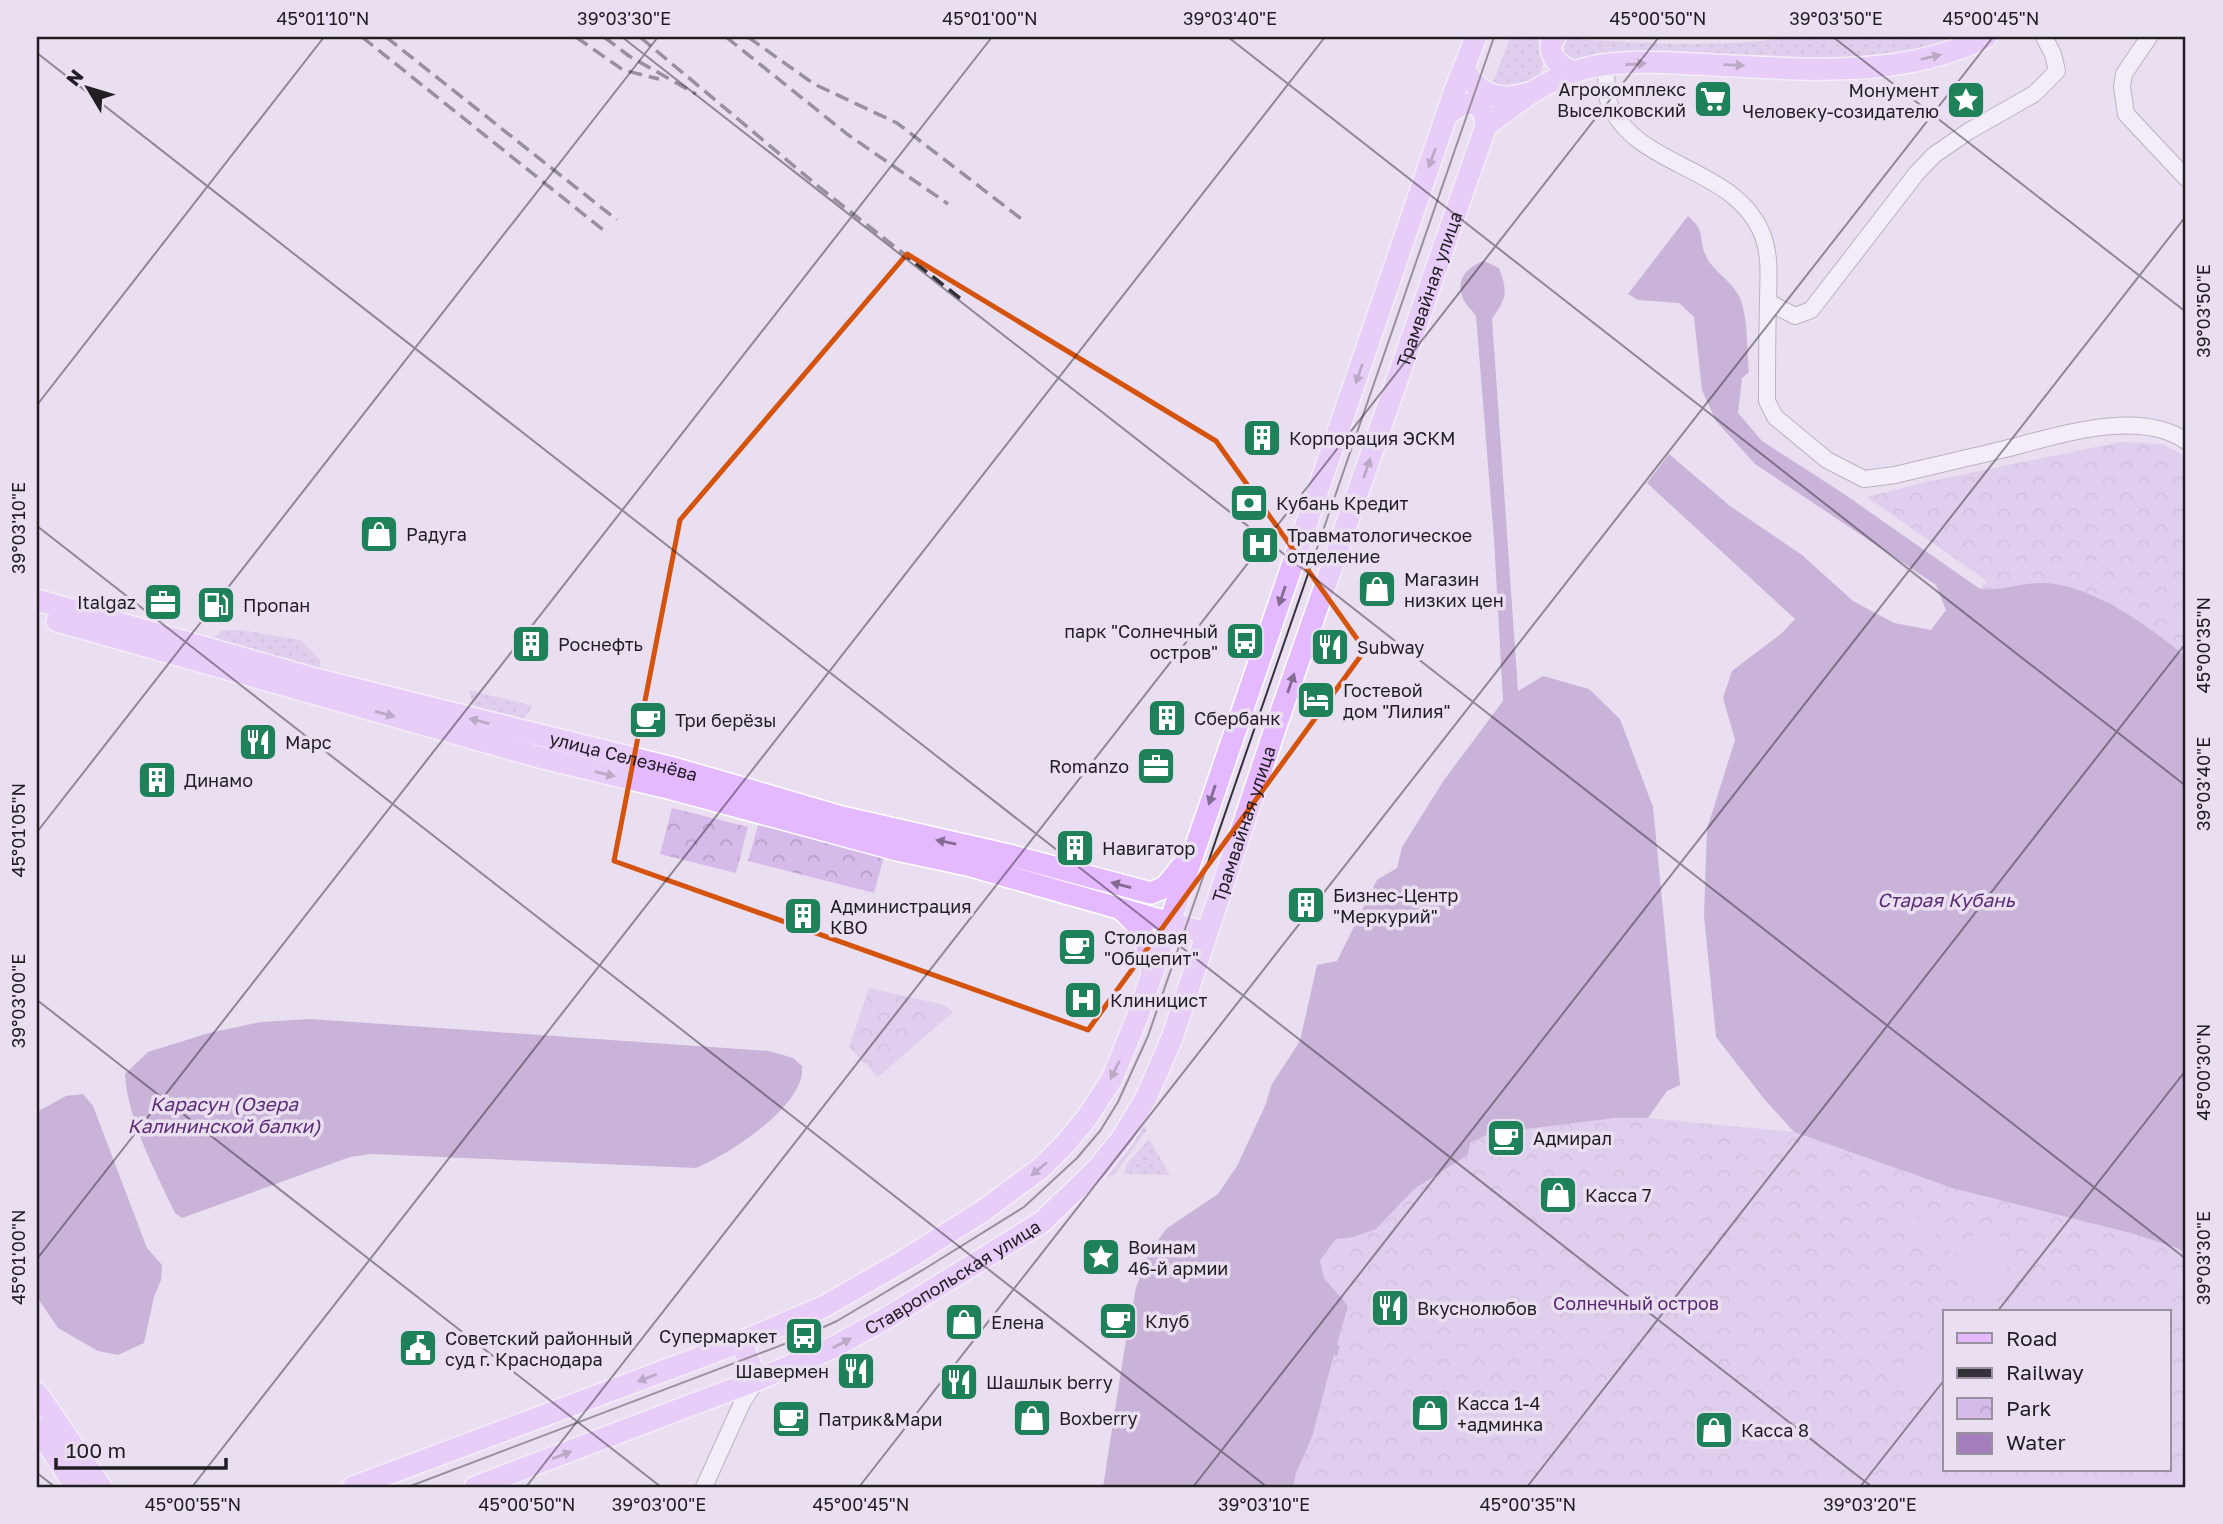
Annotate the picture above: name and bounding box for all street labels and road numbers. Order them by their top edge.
street label: Трамвайная улица [1391,208,1466,370]
street label: улица Селезнёва [547,727,700,785]
street label: Трамвайная улица [1207,743,1280,905]
street label: Ставропольская улица [861,1215,1044,1339]

